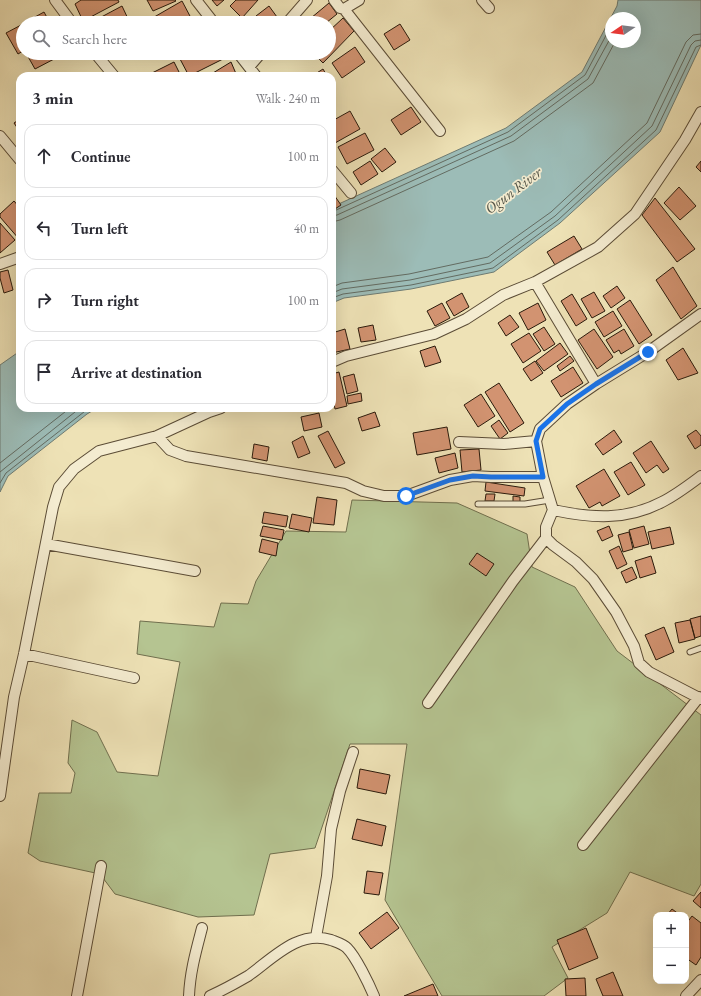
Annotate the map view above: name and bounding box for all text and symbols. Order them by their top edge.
north arrow [605,12,641,48]
search box [16,16,336,60]
icon: search [30,27,52,49]
text: Search here [62,29,127,48]
text: 3 min [32,87,73,109]
text: Walk · 240 m [256,90,320,107]
icon: ahead [33,145,55,167]
text: Continue [71,147,131,166]
text: 100 m [288,148,319,165]
water label: Ogun River [481,162,546,218]
icon: left [33,217,55,239]
text: Turn left [71,219,128,238]
text: 40 m [294,220,319,237]
icon: right [33,289,55,311]
text: Turn right [71,291,139,310]
text: 100 m [288,292,319,309]
route end [639,343,657,361]
icon: arrive [33,361,55,383]
text: Arrive at destination [71,363,202,382]
route start [397,487,415,505]
map controls [653,912,689,984]
button: + [653,912,689,948]
button: − [653,948,689,984]

